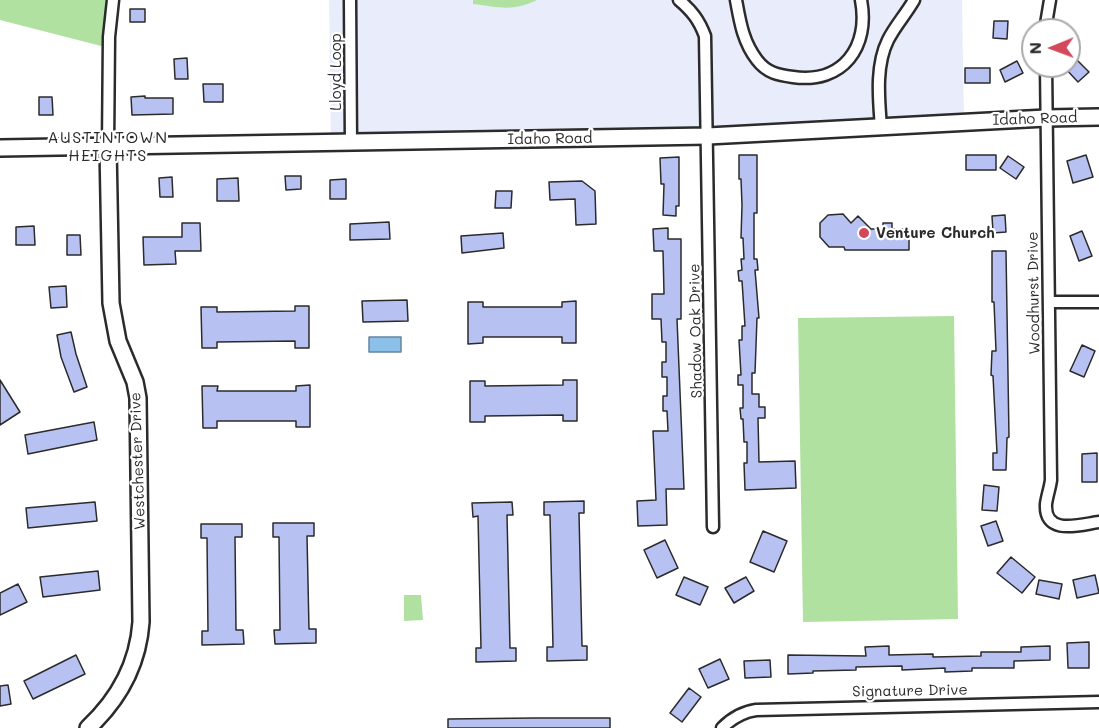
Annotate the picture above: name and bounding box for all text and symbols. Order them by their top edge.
north arrow [1021,18,1081,78]
street label: Lloyd Loop [327,33,345,111]
text: N [1024,42,1045,55]
street label: Idaho Road [992,109,1078,129]
district label: AUSTINTOWN HEIGHTS [48,128,168,166]
street label: Idaho Road [507,129,593,149]
place label: Venture Church [876,224,995,242]
marker: Venture Church [857,226,871,240]
street label: Woodhurst Drive [1024,231,1044,355]
street label: Shadow Oak Drive [686,263,706,399]
street label: Westchester Drive [127,392,149,530]
street label: Signature Drive [852,681,968,701]

